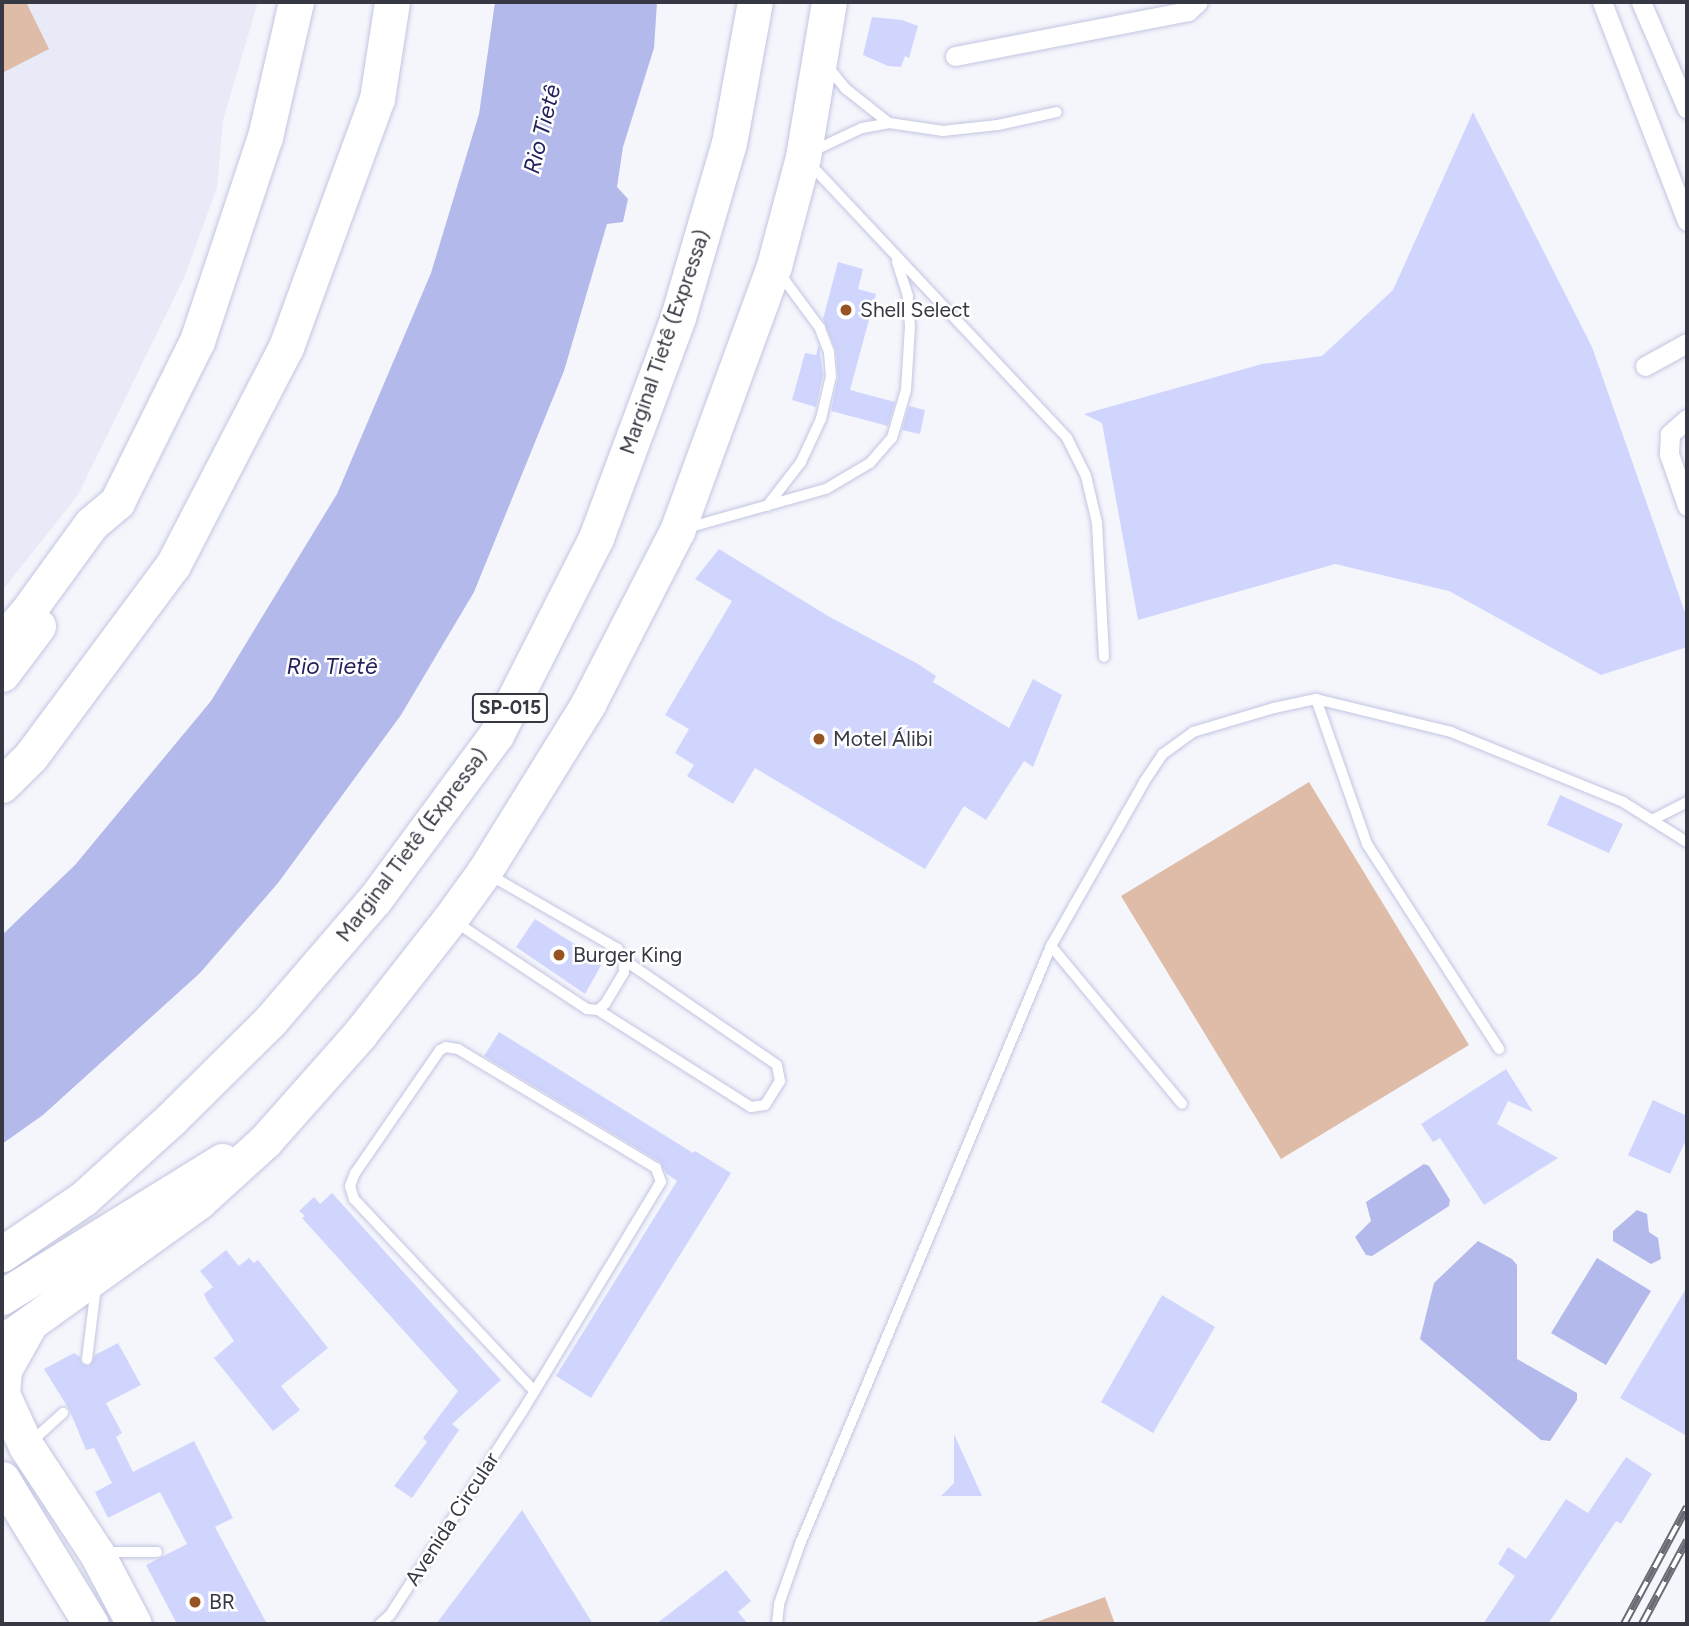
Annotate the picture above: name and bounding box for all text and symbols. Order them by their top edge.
water label: Rio Tietê [518,82,566,176]
street label: Marginal Tietê (Expressa) [615,226,715,458]
place label: Shell Select [860,297,970,323]
marker: Shell Select [838,302,854,318]
water label: Rio Tietê [287,652,377,680]
road number: SP-015 [472,692,548,723]
place label: Motel Álibi [833,726,933,752]
marker: Motel Álibi [811,731,827,747]
street label: Marginal Tietê (Expressa) [331,743,493,947]
place label: Burger King [573,942,682,968]
marker: Burger King [551,947,567,963]
street label: Avenida Circular [400,1448,504,1590]
place label: BR [209,1589,235,1615]
marker: BR [187,1594,203,1610]

